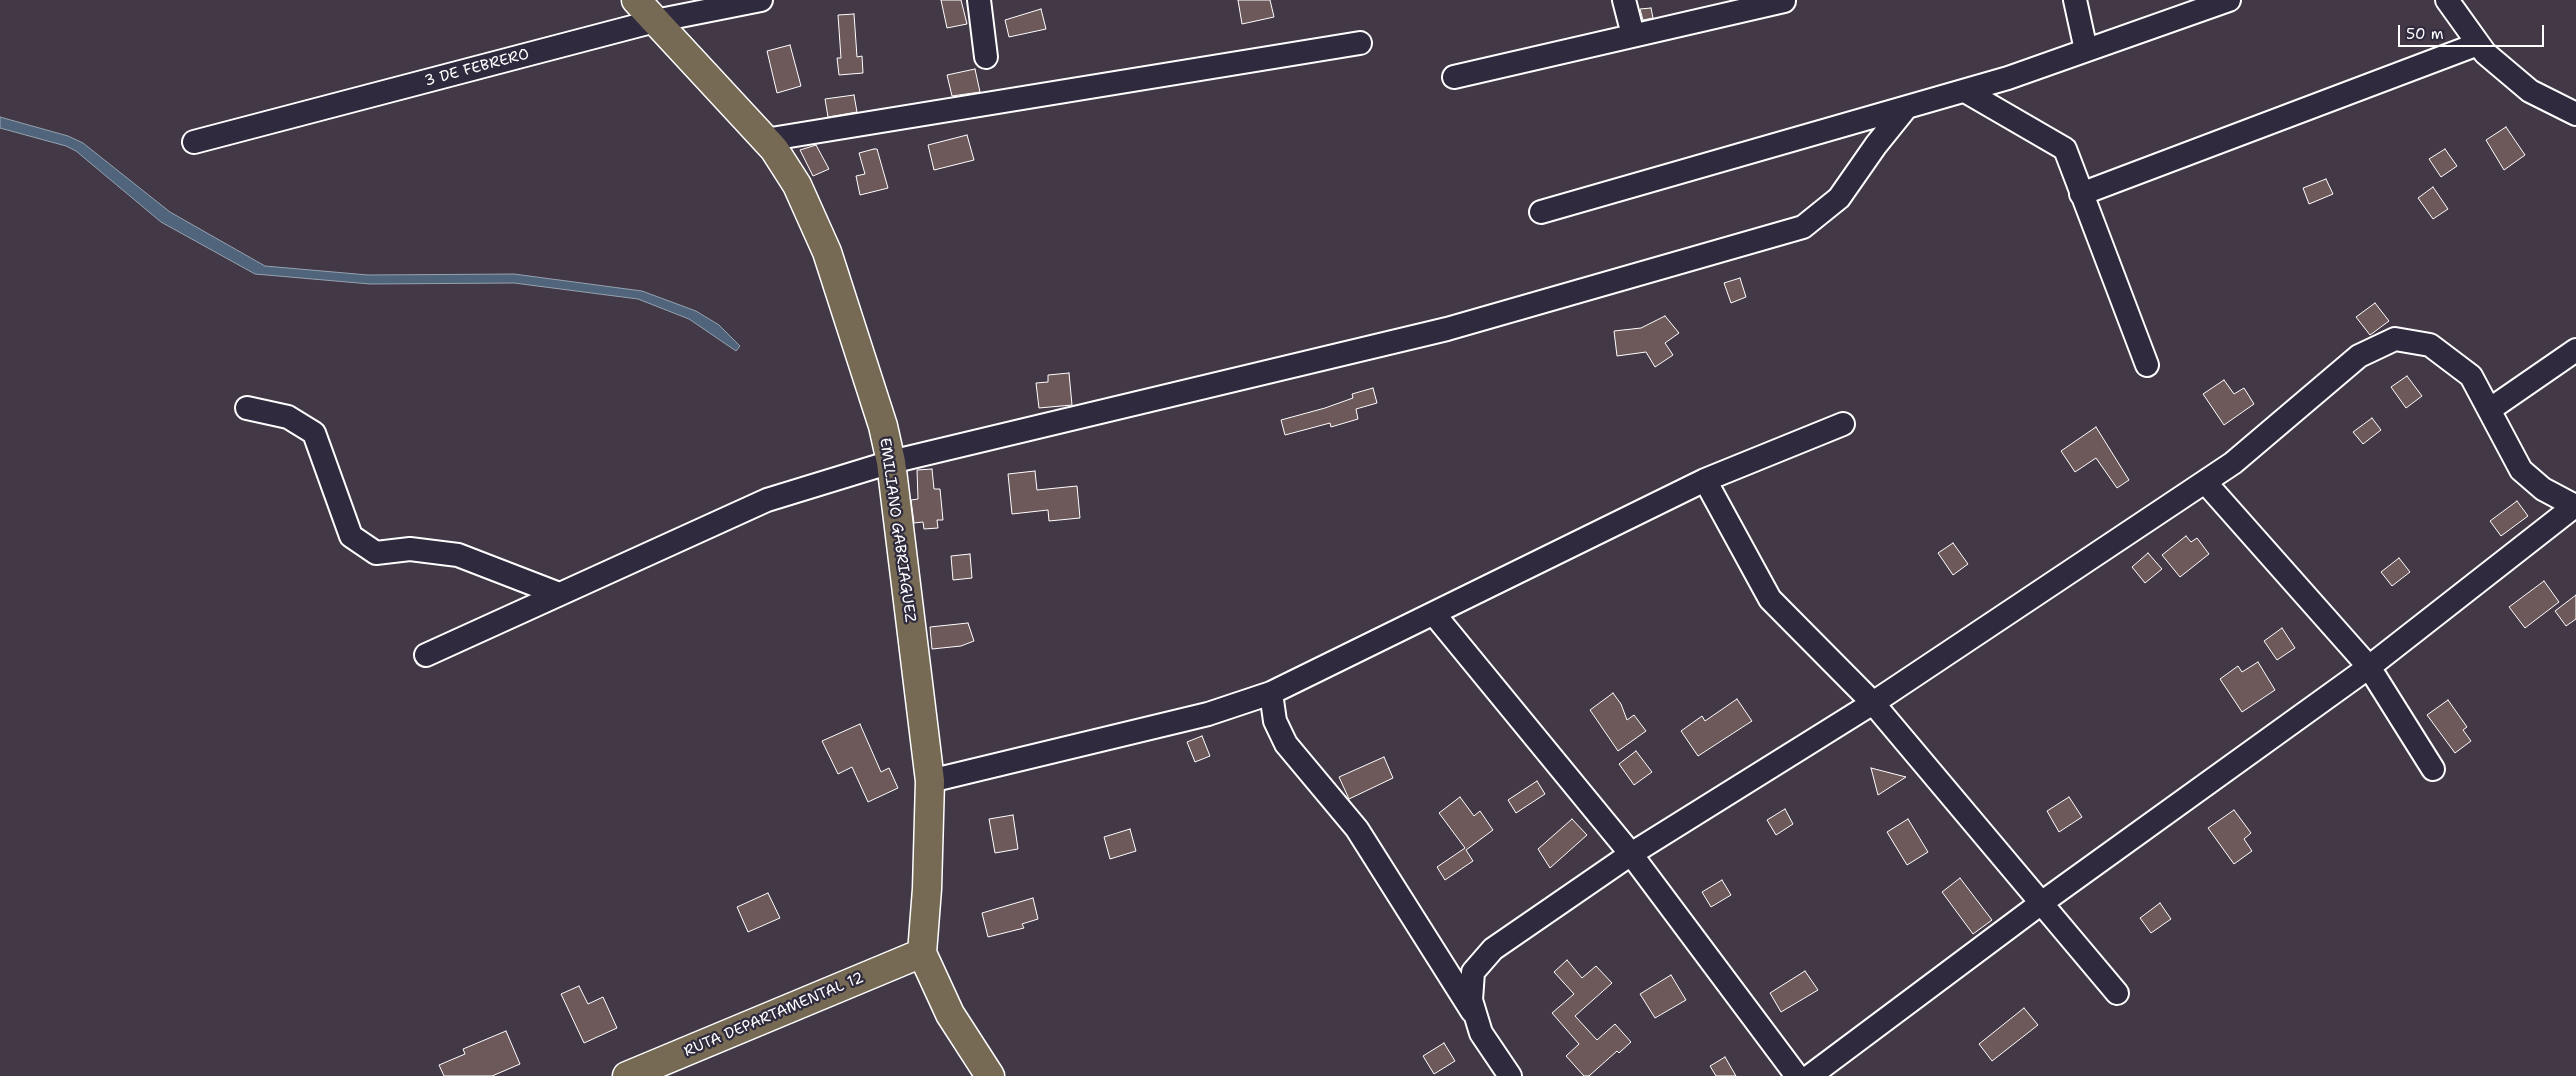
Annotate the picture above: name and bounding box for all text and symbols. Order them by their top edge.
scale bar [2401,15,2547,47]
text: 50 m [2406,24,2444,44]
street label: 3 DE FEBRERO [423,45,531,91]
street label: EMILIANO GABRIAGUEZ [875,437,919,623]
street label: RUTA DEPARTAMENTAL 12 [681,969,867,1061]

